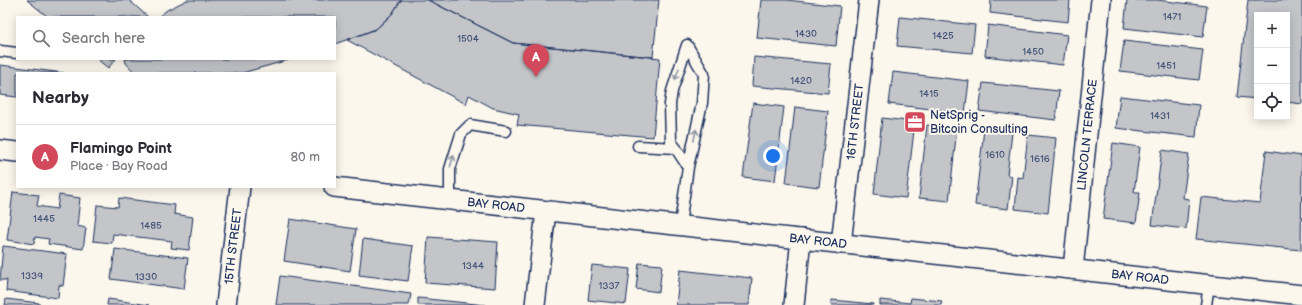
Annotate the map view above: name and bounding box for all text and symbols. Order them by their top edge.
house number: 1471 [1163,11,1182,23]
map controls [1254,12,1290,120]
button: + [1254,12,1290,48]
search box [16,16,336,60]
icon: search [30,27,52,49]
house number: 1430 [795,28,817,40]
text: Search here [62,29,145,48]
house number: 1425 [932,30,954,42]
house number: 1504 [457,33,479,45]
pin: A [523,44,549,77]
house number: 1450 [1022,46,1044,58]
button: − [1254,48,1290,84]
house number: 1451 [1156,60,1176,72]
one-way arrow [673,68,681,80]
house number: 1420 [790,75,812,87]
street label: LINCOLN TERRACE [1074,78,1101,191]
street label: 16TH STREET [844,82,867,161]
button: locate [1254,84,1290,120]
text: Nearby [32,88,89,108]
house number: 1415 [919,88,939,100]
place label: NetSprig - Bitcoin Consulting [930,108,1028,137]
office icon: NetSprig - Bitcoin Consulting [902,109,928,135]
house number: 1431 [1150,110,1170,122]
one-way arrow [692,129,700,142]
text: Flamingo Point [70,139,172,158]
your location [763,146,783,166]
text: A [41,149,49,165]
text: 80 m [291,149,320,165]
house number: 1610 [985,149,1005,161]
house number: 1616 [1030,153,1050,165]
one-way arrow [449,155,457,168]
text: Place · Bay Road [70,158,168,174]
street label: BAY ROAD [466,195,526,216]
street label: 15TH STREET [221,207,245,285]
house number: 1445 [33,213,55,225]
house number: 1485 [140,220,162,232]
street label: BAY ROAD [788,231,848,252]
house number: 1344 [462,260,484,272]
street label: BAY ROAD [1110,267,1170,288]
house number: 1339 [21,270,43,282]
house number: 1330 [135,271,157,283]
house number: 1337 [598,280,620,292]

